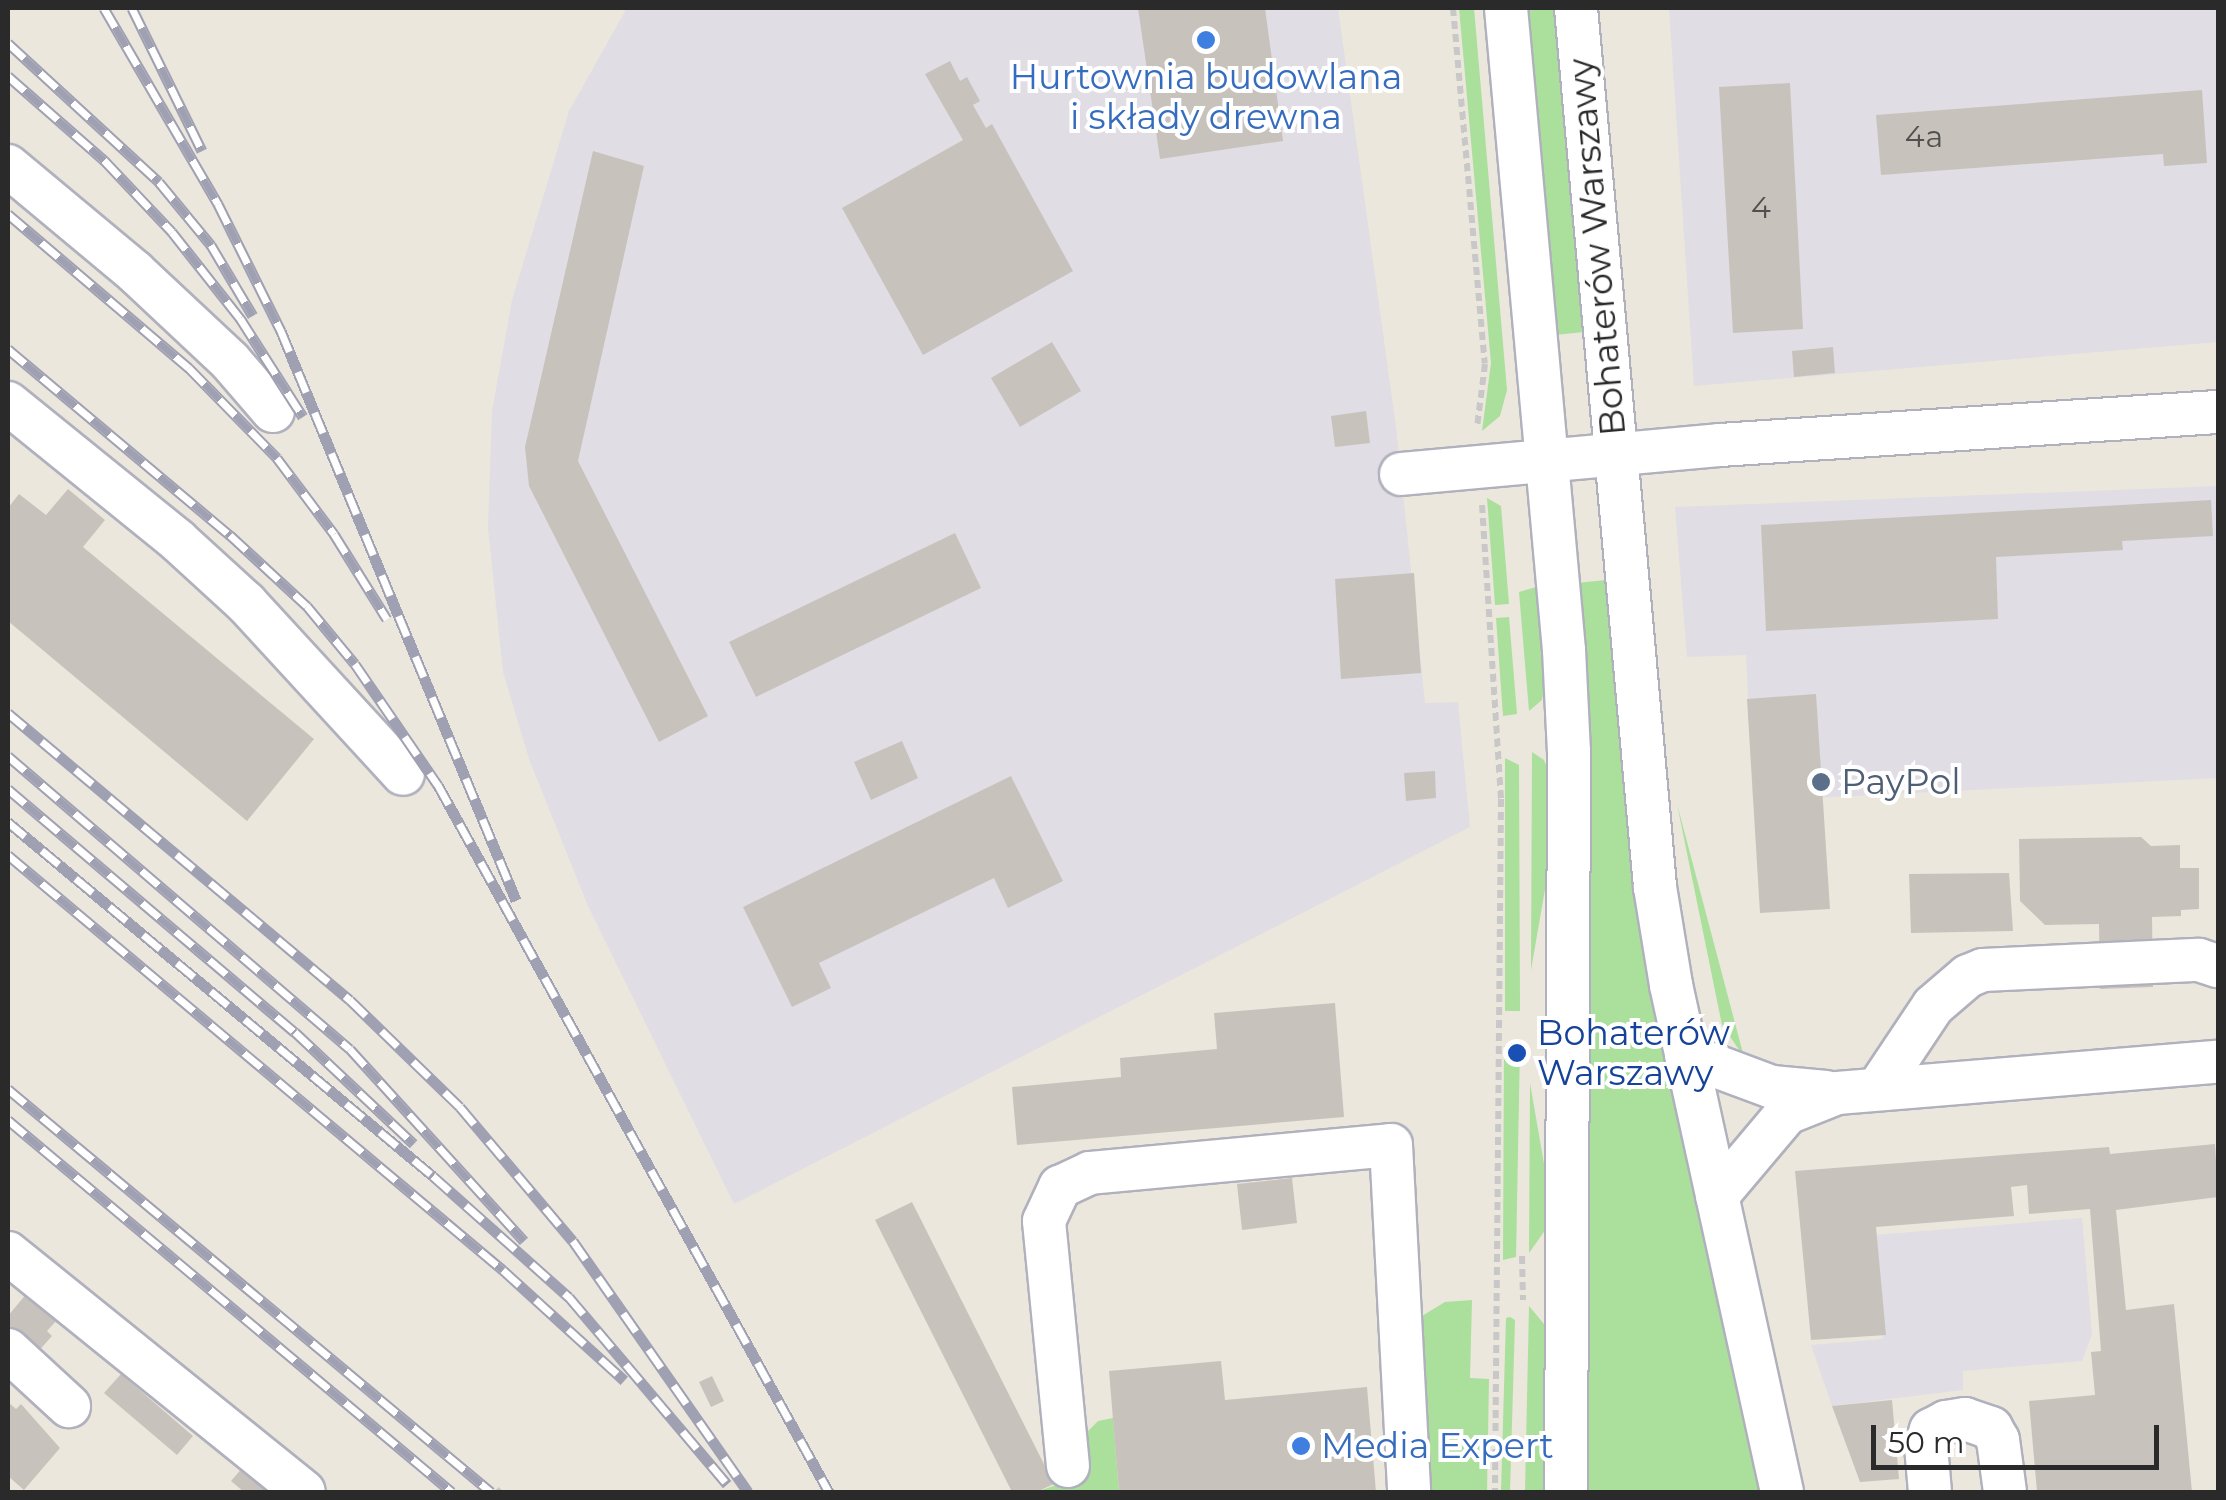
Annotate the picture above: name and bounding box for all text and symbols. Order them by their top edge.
marker: Hurtownia budowlana i składy drewna [1195,29,1217,51]
place label: Hurtownia budowlana i składy drewna [1010,56,1402,138]
street label: Bohaterów Warszawy [1560,57,1634,437]
house number: 4a [1905,119,1943,155]
house number: 4 [1751,190,1771,226]
place label: PayPol [1841,761,1961,803]
marker: PayPol [1810,771,1832,793]
place label: Bohaterów Warszawy [1537,1012,1730,1094]
marker: Bohaterów Warszawy [1506,1042,1528,1064]
scale bar [1876,1405,2164,1467]
text: 50 m [1888,1424,1965,1461]
place label: Media Expert [1321,1425,1554,1467]
marker: Media Expert [1290,1435,1312,1457]

